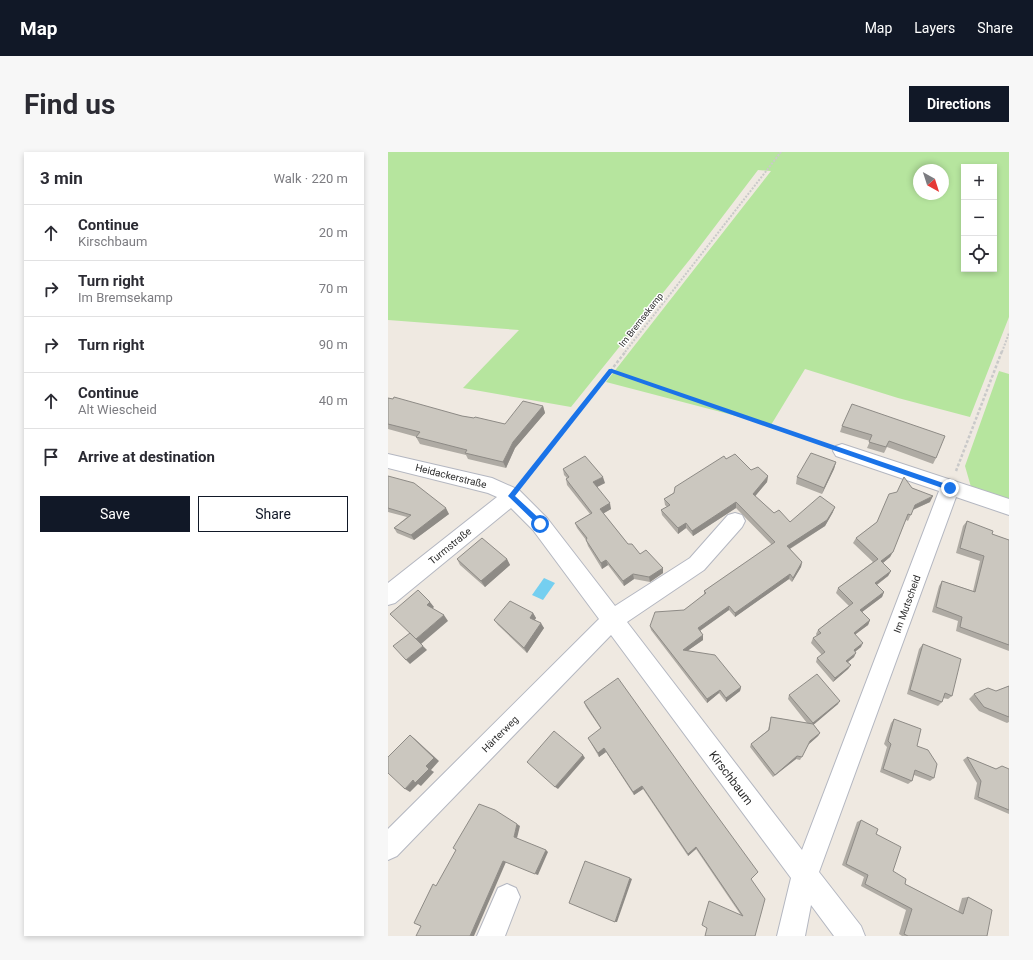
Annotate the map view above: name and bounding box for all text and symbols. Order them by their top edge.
text: Map [20,17,58,40]
text: Map [865,20,892,36]
text: Layers [914,20,955,36]
text: Share [977,20,1013,36]
button: Directions [909,86,1009,122]
text: Find us [24,88,115,121]
north arrow [913,164,949,200]
map controls [961,164,997,272]
button: + [961,164,997,200]
text: 3 min [40,168,83,188]
text: Walk · 220 m [273,171,348,186]
button: − [961,200,997,236]
text: Continue [78,216,139,234]
icon: ahead [40,222,62,244]
text: 20 m [319,225,348,240]
text: Kirschbaum [78,234,147,249]
button: locate [961,236,997,272]
text: Turn right [78,272,144,290]
icon: right [40,278,62,300]
text: 70 m [319,281,348,296]
text: Im Bremsekamp [78,290,173,305]
street label: Im Bremsekamp [617,291,665,349]
icon: right [40,334,62,356]
text: Turn right [78,336,144,354]
text: 90 m [319,337,348,352]
text: Continue [78,384,139,402]
icon: ahead [40,390,62,412]
text: 40 m [319,393,348,408]
text: Alt Wiescheid [78,402,157,417]
icon: arrive [40,446,62,468]
text: Arrive at destination [78,448,215,466]
street label: Heidackerstraße [414,462,488,490]
route end [941,479,959,497]
button: Save [40,496,190,532]
button: Share [198,496,348,532]
route start [531,515,549,533]
street label: Turmstraße [427,526,473,566]
street label: Im Mutscheid [891,574,923,634]
street label: Härterweg [480,714,520,754]
street label: Kirschbaum [706,748,756,808]

